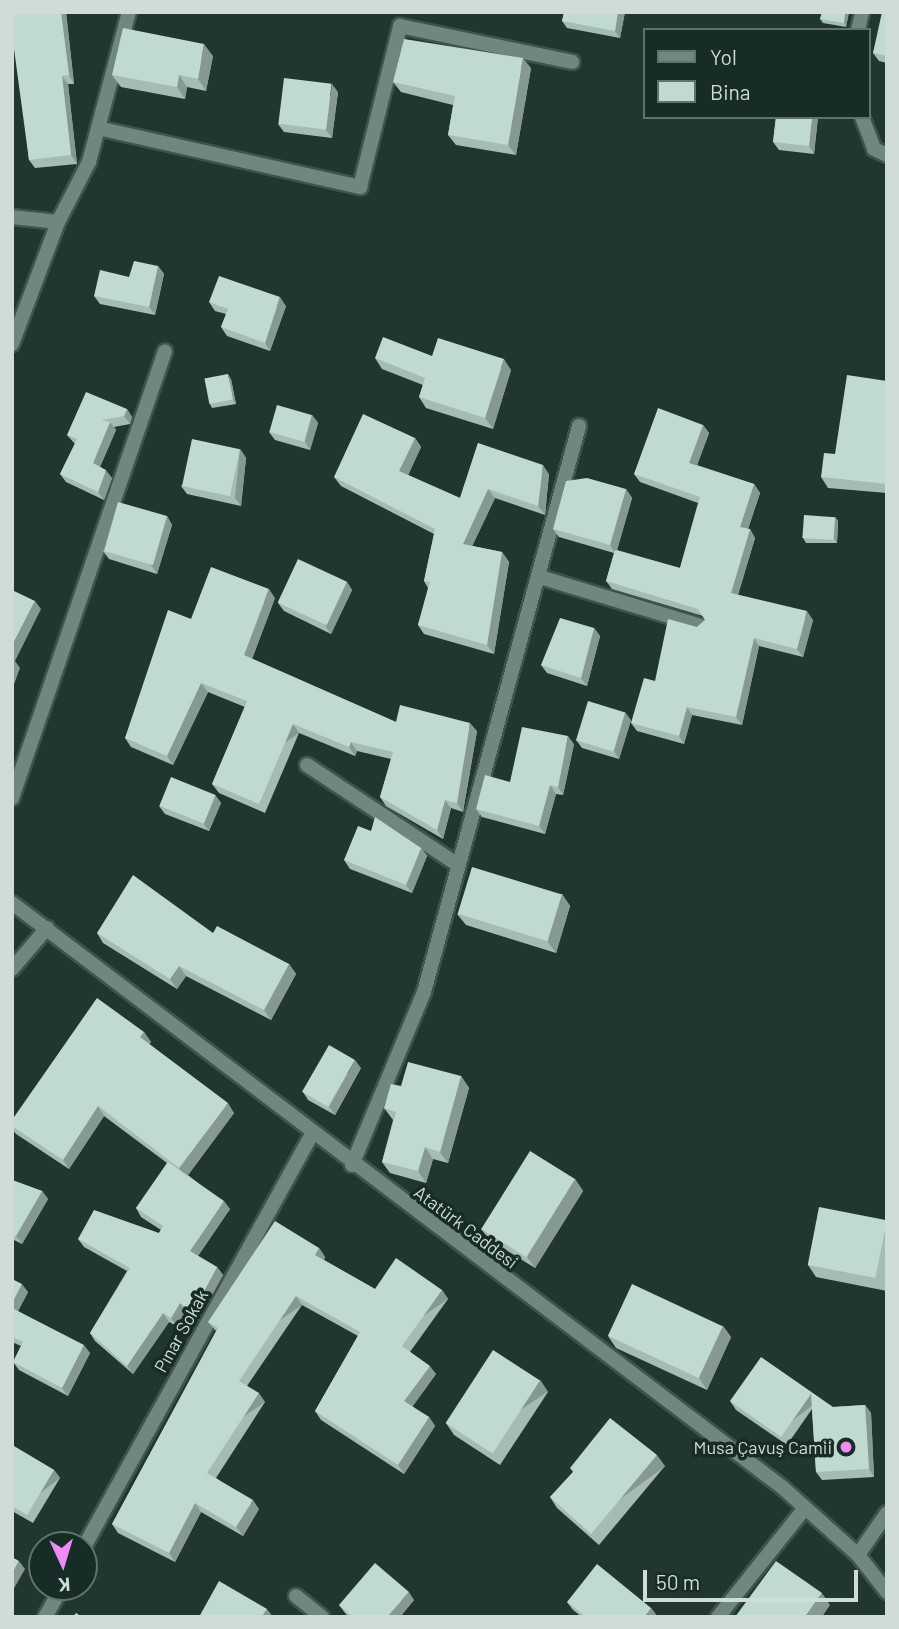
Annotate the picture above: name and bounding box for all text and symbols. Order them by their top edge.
legend [643,28,871,119]
text: Yol [710,44,737,69]
text: Bina [710,79,751,104]
street label: Atatürk Caddesi [410,1181,522,1273]
street label: Pınar Sokak [150,1286,212,1376]
place label: Musa Çavuş Camii [694,1436,832,1458]
marker: Musa Çavuş Camii [838,1439,854,1455]
north arrow [28,1531,98,1601]
scale bar [647,1556,862,1600]
text: 50 m [656,1569,700,1594]
text: K [58,1574,71,1597]

